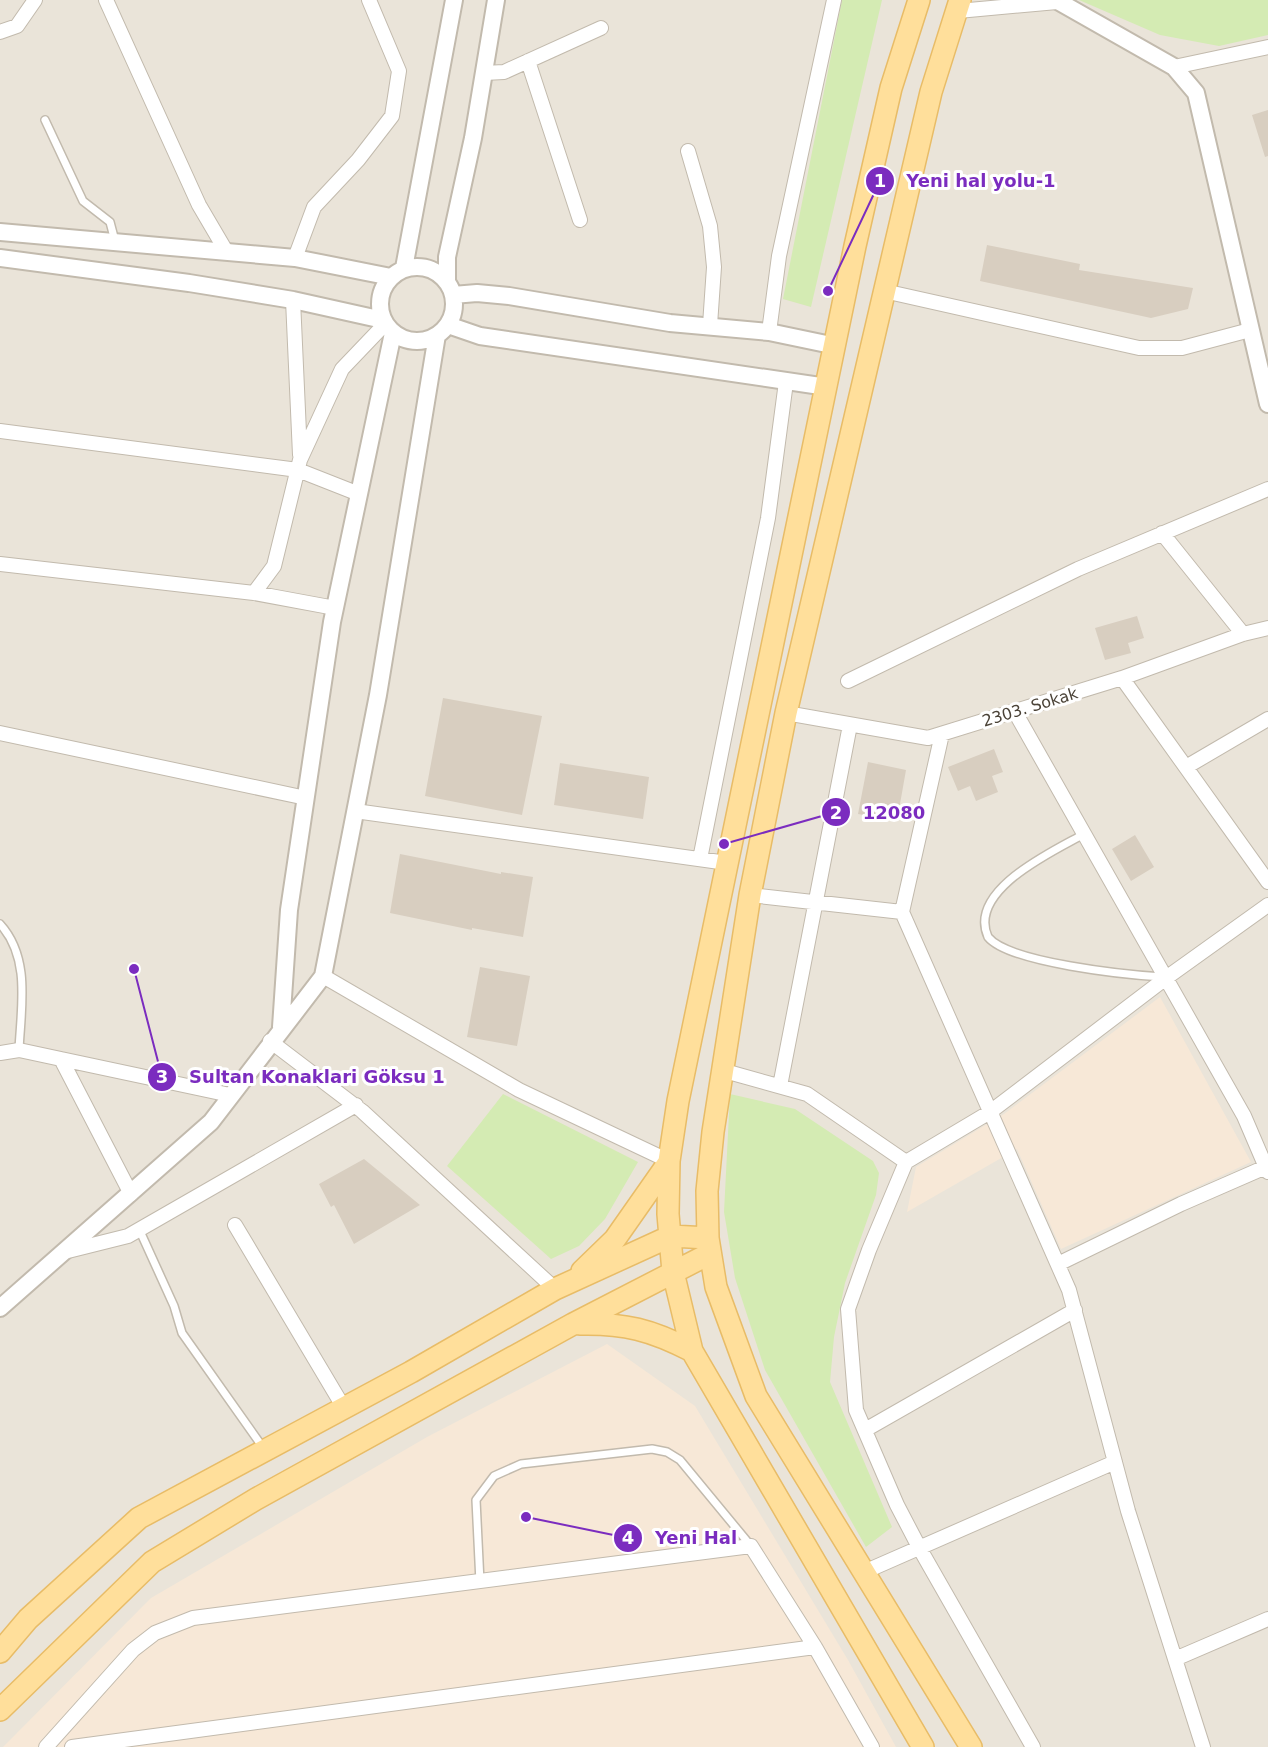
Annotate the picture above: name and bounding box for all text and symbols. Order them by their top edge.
callout: Yeni hal yolu-1 [865,163,1068,199]
text: 1 [874,170,886,191]
text: Yeni hal yolu-1 [905,170,1056,191]
street label: 2303. Sokak [980,683,1081,731]
callout: 12080 [821,794,937,830]
text: 2 [830,802,842,823]
text: 12080 [863,802,925,823]
callout: Sultan Konaklari Göksu 1 [147,1059,457,1095]
text: 3 [156,1066,168,1087]
text: Sultan Konaklari Göksu 1 [189,1066,445,1087]
callout: Yeni Hal [613,1520,749,1556]
text: 4 [622,1527,634,1548]
text: Yeni Hal [654,1527,737,1548]

